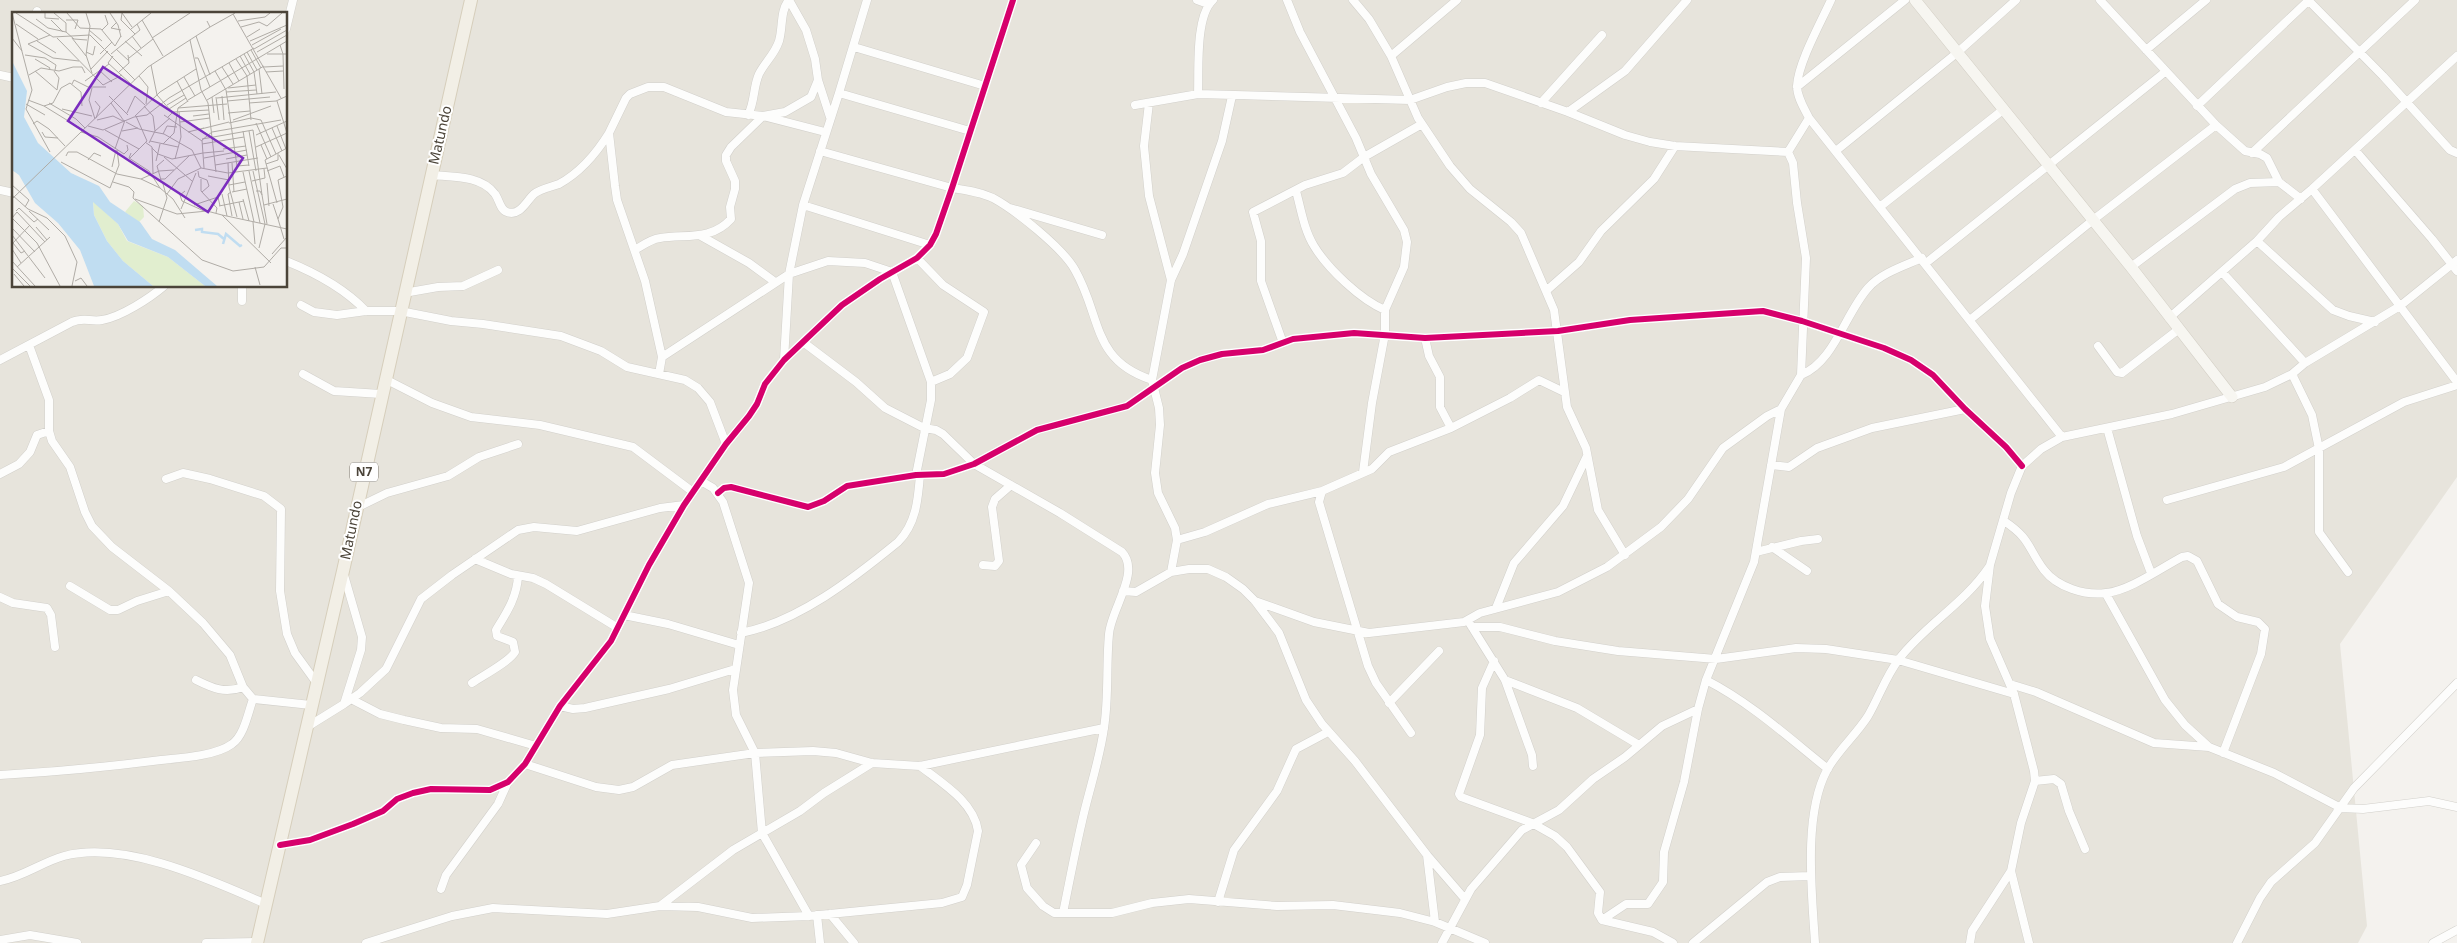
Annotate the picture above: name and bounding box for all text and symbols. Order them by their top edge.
inset map [12,12,288,288]
street label: Matundo [424,104,456,166]
road number: N7 [350,462,378,482]
street label: Matundo [335,499,366,561]

